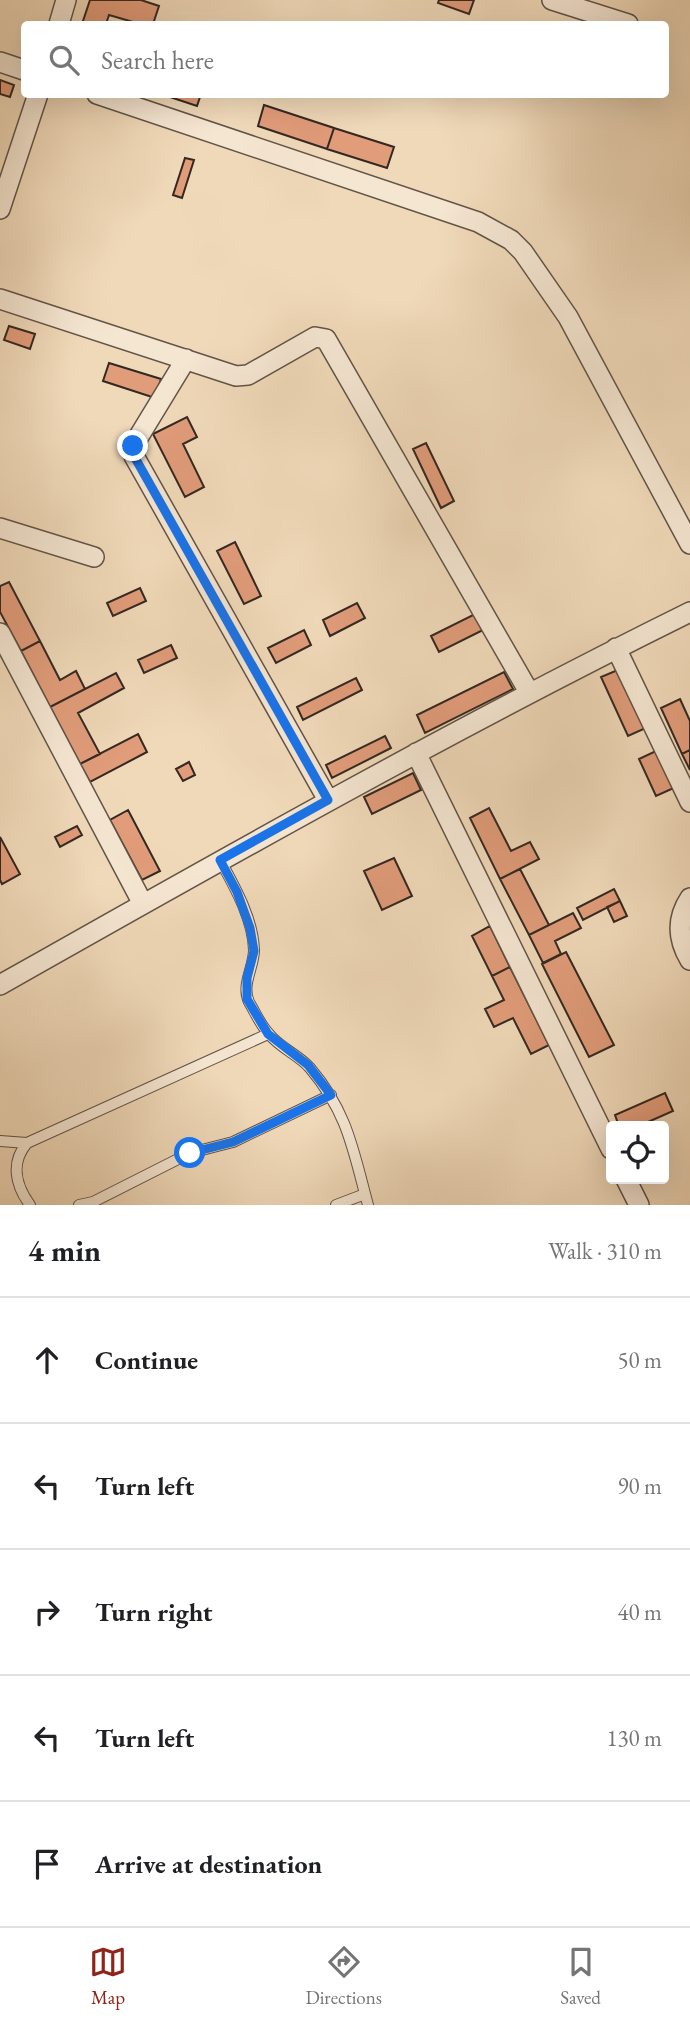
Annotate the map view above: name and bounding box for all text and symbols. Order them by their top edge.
search box [21,21,669,98]
icon: search [45,41,83,79]
text: Search here [101,43,214,77]
route end [117,430,148,461]
map controls [606,1121,669,1184]
button: locate [606,1121,669,1184]
route start [174,1137,205,1168]
text: 4 min [28,1231,101,1270]
text: Walk · 310 m [548,1236,662,1266]
icon: ahead [28,1341,66,1379]
text: Continue [95,1343,198,1377]
text: 50 m [617,1345,662,1375]
icon: left [28,1467,66,1505]
text: Turn left [95,1469,194,1503]
text: 90 m [617,1471,662,1501]
icon: right [28,1593,66,1631]
text: Turn right [95,1595,213,1629]
text: 40 m [617,1597,662,1627]
icon: left [28,1719,66,1757]
text: Turn left [95,1721,194,1755]
text: 130 m [606,1723,662,1753]
icon: arrive [28,1845,66,1883]
text: Arrive at destination [95,1847,322,1881]
tab: Map [89,1943,127,2010]
tab: Directions [305,1943,382,2010]
tab: Saved [560,1943,601,2010]

